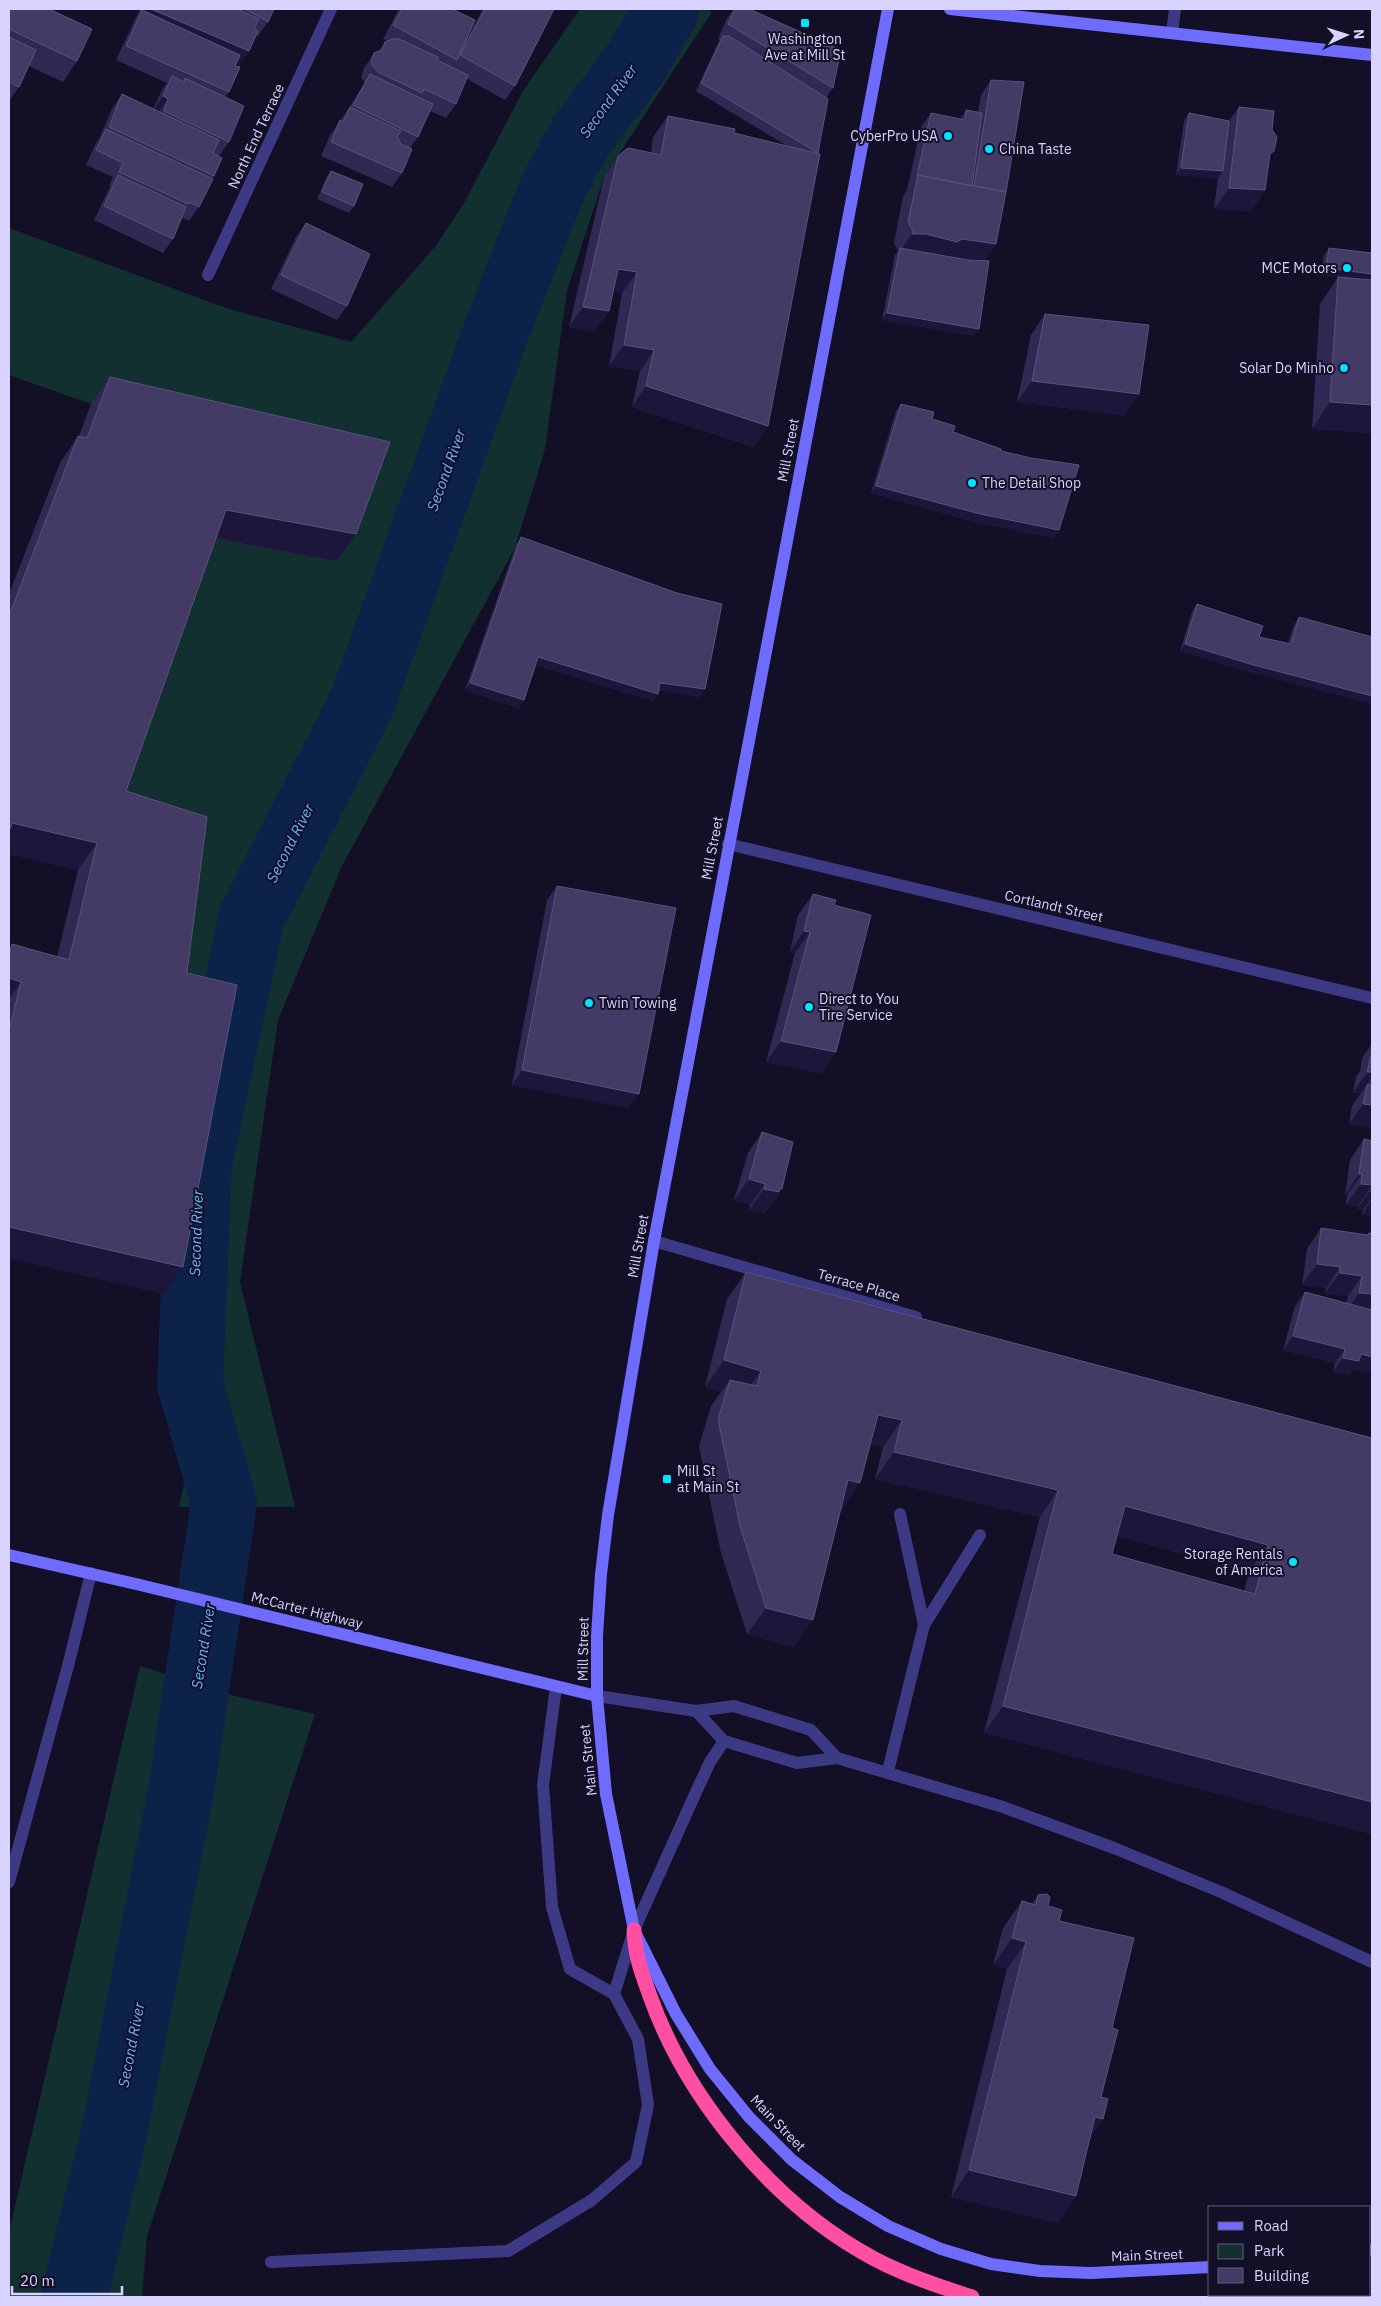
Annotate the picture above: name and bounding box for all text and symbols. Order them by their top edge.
north arrow [1321,10,1371,60]
marker: Washington Ave at Mill St [799,17,811,29]
text: N [1350,28,1368,40]
place label: Washington Ave at Mill St [765,30,846,64]
water label: Second River [575,60,641,141]
street label: North End Terrace [224,80,288,191]
place label: CyberPro USA [850,127,938,145]
marker: CyberPro USA [942,130,954,142]
place label: China Taste [999,140,1072,158]
marker: China Taste [983,143,995,155]
place label: MCE Motors [1262,259,1337,277]
marker: MCE Motors [1341,262,1353,274]
place label: Solar Do Minho [1239,359,1334,377]
marker: Solar Do Minho [1338,362,1350,374]
street label: Mill Street [773,417,803,483]
water label: Second River [422,426,470,514]
place label: The Detail Shop [982,474,1081,492]
marker: The Detail Shop [966,477,978,489]
water label: Second River [262,800,318,886]
street label: Mill Street [697,815,727,881]
street label: Cortlandt Street [1003,886,1105,926]
place label: Direct to You Tire Service [819,990,899,1024]
place label: Twin Towing [599,994,677,1012]
marker: Twin Towing [583,997,595,1009]
marker: Direct to You Tire Service [803,1001,815,1013]
water label: Second River [185,1189,207,1276]
street label: Mill Street [624,1213,652,1279]
street label: Terrace Place [816,1265,903,1305]
place label: Mill St at Main St [677,1462,739,1496]
marker: Mill St at Main St [661,1473,673,1485]
place label: Storage Rentals of America [1184,1545,1284,1579]
marker: Storage Rentals of America [1287,1556,1299,1568]
street label: McCarter Highway [249,1587,365,1633]
water label: Second River [187,1601,219,1690]
street label: Mill Street [573,1617,593,1681]
street label: Main Street [575,1723,601,1797]
water label: Second River [113,2000,149,2089]
street label: Main Street [747,2091,810,2155]
legend [1208,2206,1371,2296]
text: Road [1254,2216,1289,2235]
text: Park [1254,2241,1284,2260]
street label: Main Street [1111,2245,1183,2265]
scale bar [12,2264,122,2296]
text: Building [1254,2266,1309,2285]
text: 20 m [20,2271,55,2290]

